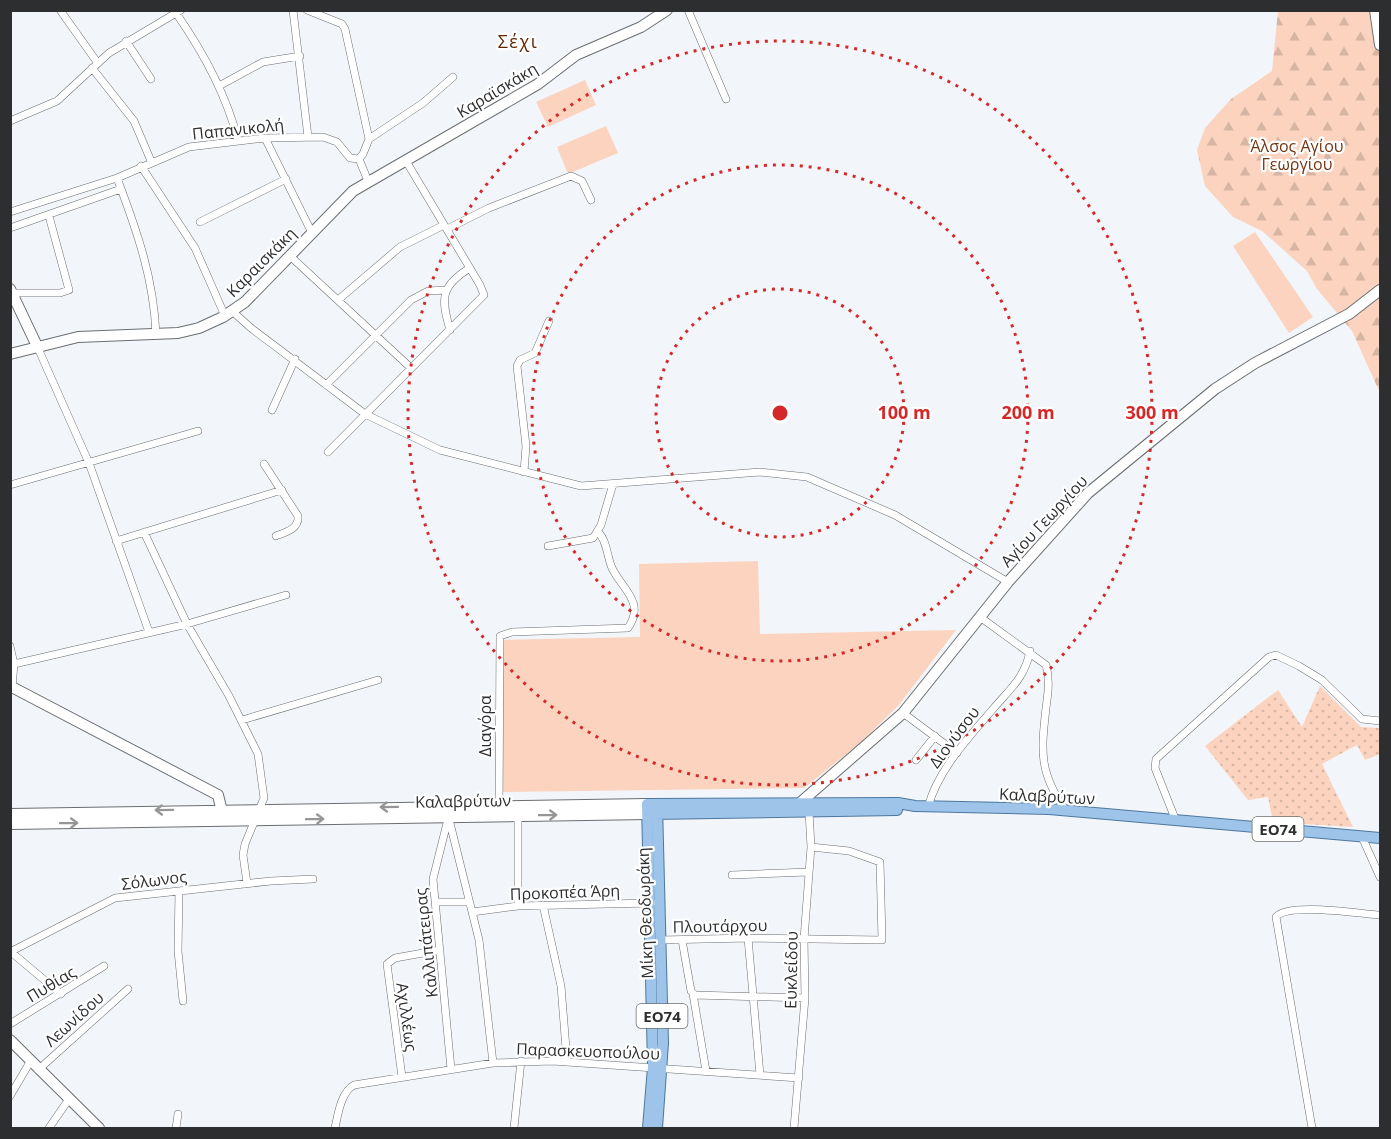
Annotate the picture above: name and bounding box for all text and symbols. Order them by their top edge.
district label: Σέχι [498,29,538,53]
street label: Καραϊσκάκη [453,57,541,123]
street label: Παπανικολή [191,113,285,145]
park label: Άλσος Αγίου Γεωργίου [1250,135,1344,175]
street label: Καραισκάκη [221,222,301,302]
text: 100 m [877,400,931,424]
text: 200 m [1001,400,1055,424]
text: 300 m [1125,400,1179,424]
centre of rings [770,403,790,423]
street label: Αγίου Γεωργίου [996,470,1092,572]
street label: Διαγόρα [474,695,496,757]
street label: Διονύσου [924,702,984,772]
street label: Καλαβρύτων [999,783,1096,810]
street label: Καλαβρύτων [415,789,511,813]
one-way arrow [380,802,400,813]
one-way arrow [155,805,175,816]
one-way arrow [538,809,558,821]
one-way arrow [305,813,325,825]
one-way arrow [58,817,78,829]
road number: ΕΟ74 [1252,817,1304,841]
street label: Μίκη Θεοδωράκη [632,847,658,979]
street label: Σόλωνος [120,865,188,895]
street label: Προκοπέα Άρη [509,879,621,905]
street label: Καλλιπάτειρας [409,887,443,999]
street label: Πλουτάρχου [672,914,768,938]
street label: Ευκλείδου [779,931,803,1009]
street label: Πυθίας [22,961,80,1007]
street label: Αχιλλέως [391,981,423,1053]
street label: Λεωνίδου [40,986,108,1052]
road number: ΕΟ74 [636,1004,688,1028]
street label: Παρασκευοπούλου [516,1037,660,1065]

